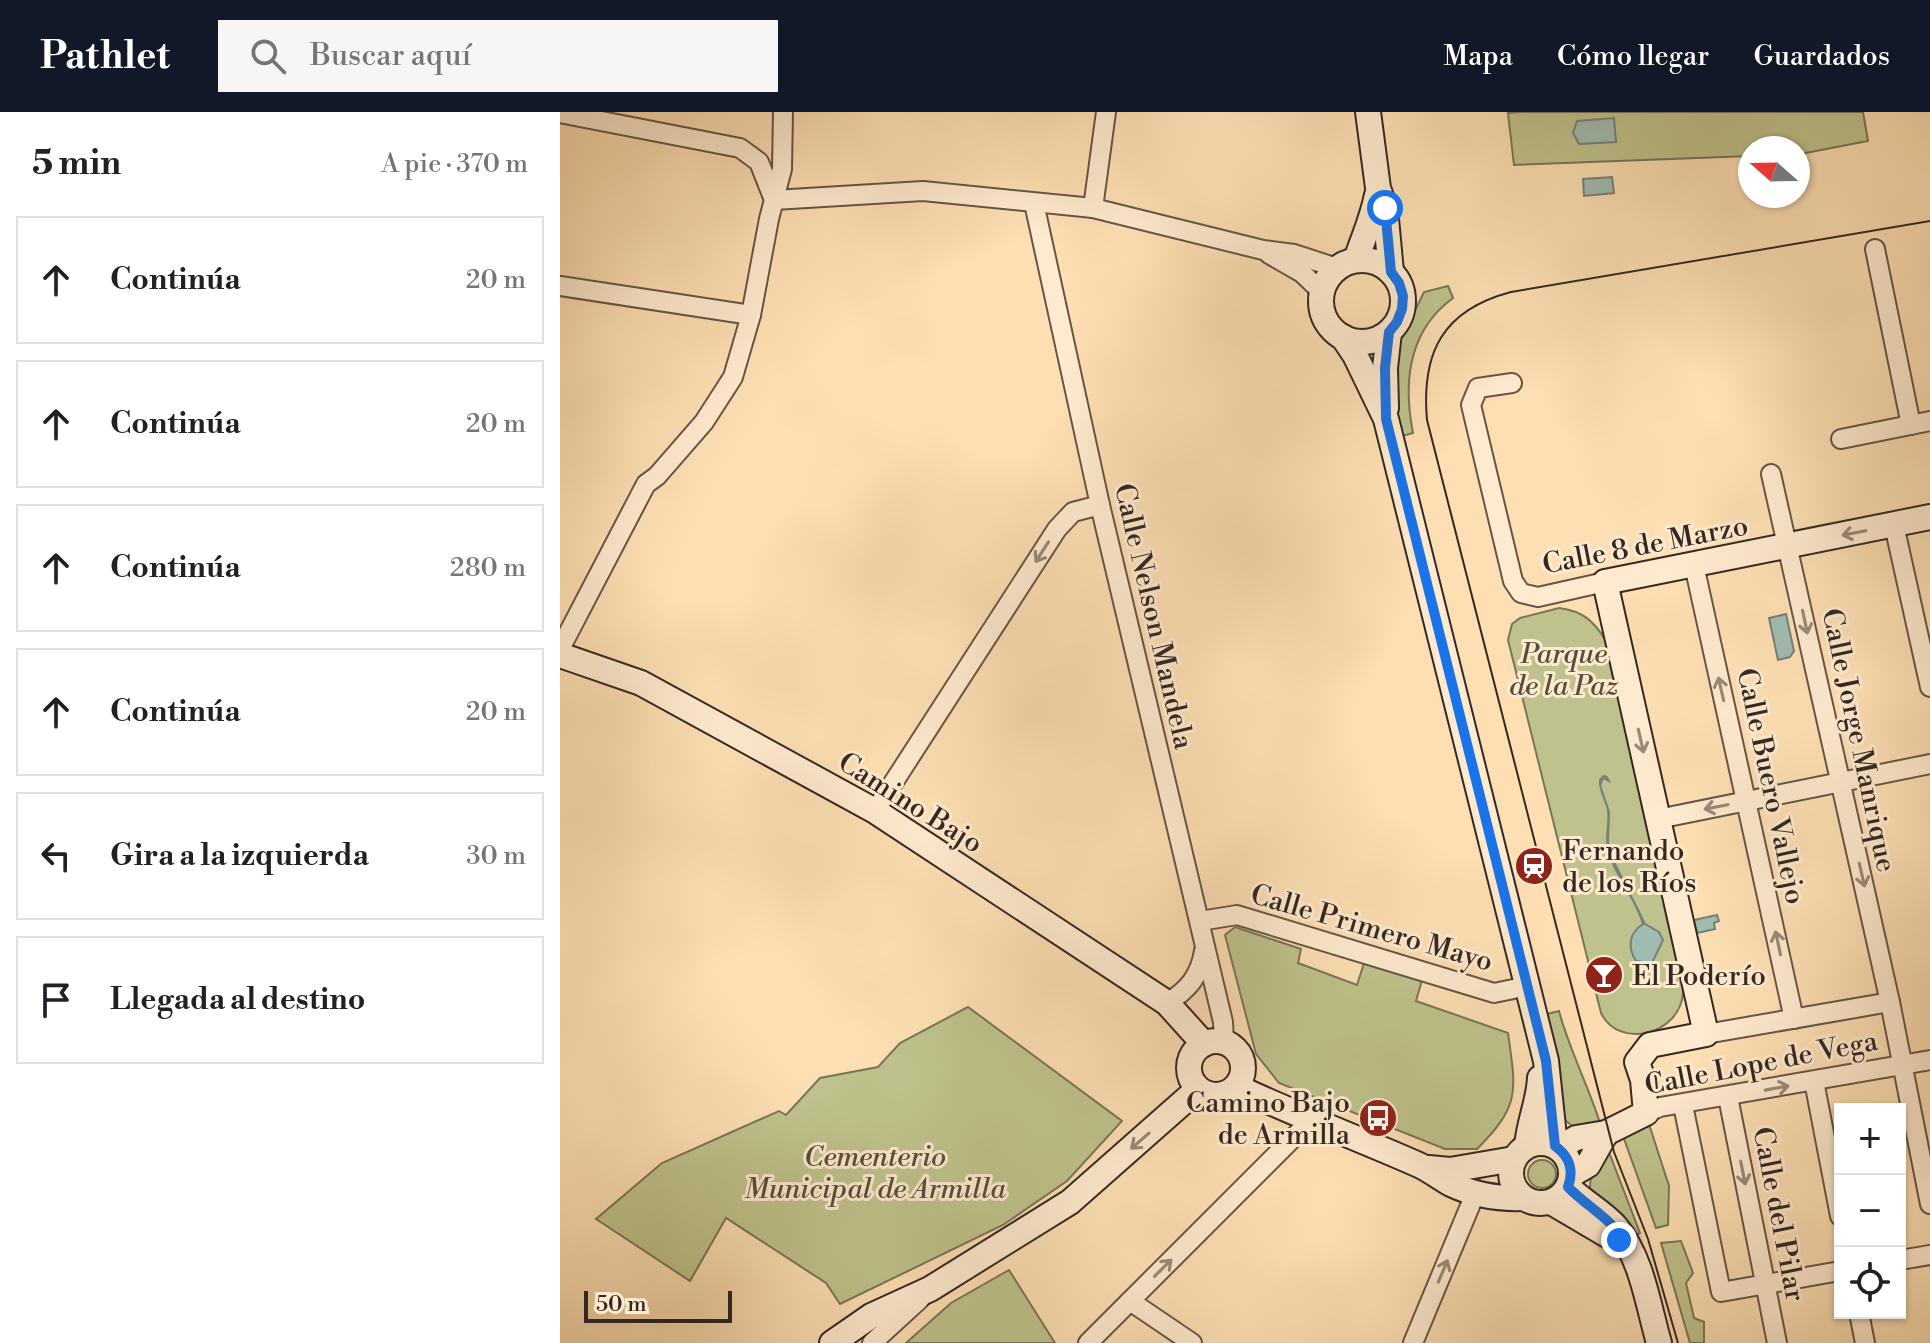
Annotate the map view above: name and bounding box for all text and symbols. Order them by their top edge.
search box [218,20,778,92]
text: Pathlet [40,33,170,80]
icon: search [246,34,290,78]
text: Buscar aquí [310,37,471,75]
text: Mapa [1444,39,1513,74]
text: Cómo llegar [1557,39,1709,74]
text: Guardados [1753,39,1890,74]
north arrow [1738,136,1810,208]
text: 5 min [32,143,121,185]
text: A pie · 370 m [381,148,528,180]
route start [1367,190,1403,226]
icon: ahead [34,258,78,302]
text: Continúa [110,261,241,299]
text: 20 m [466,264,526,296]
icon: ahead [34,402,78,446]
text: Continúa [110,405,241,443]
text: 20 m [466,408,526,440]
street label: Calle Nelson Mandela [1106,480,1201,753]
street label: Calle 8 de Marzo [1539,508,1751,583]
one-way arrow [1841,526,1867,541]
one-way arrow [1033,540,1050,562]
icon: ahead [34,546,78,590]
text: Continúa [110,549,241,587]
text: 280 m [450,552,526,584]
street label: Calle Jorge Manrique [1814,605,1904,875]
one-way arrow [1798,608,1813,634]
park label: Parque de la Paz [1509,637,1619,704]
street label: Calle Buero Vallejo [1728,665,1813,908]
one-way arrow [1713,677,1728,702]
icon: ahead [34,690,78,734]
text: Continúa [110,693,241,731]
text: 20 m [466,696,526,728]
one-way arrow [1634,727,1649,753]
street label: Camino Bajo [831,745,989,862]
one-way arrow [1704,801,1730,816]
icon: left [34,834,78,878]
place label: Fernando de los Ríos [1562,834,1696,901]
text: Gira a la izquierda [110,837,369,875]
text: 30 m [466,840,526,872]
station icon: Fernando de los Ríos [1513,845,1555,887]
one-way arrow [1855,862,1870,888]
street label: Calle Primero Mayo [1246,877,1497,980]
one-way arrow [1770,930,1785,956]
bar icon: El Poderío [1583,954,1625,996]
place label: El Poderío [1632,959,1766,994]
icon: arrive [34,978,78,1022]
text: Llegada al destino [110,981,365,1019]
street label: Calle Lope de Vega [1642,1024,1882,1103]
one-way arrow [1764,1079,1789,1094]
place label: Camino Bajo de Armilla [1186,1086,1351,1153]
bus stop icon: Camino Bajo de Armilla [1357,1097,1399,1139]
map controls [1834,1103,1906,1319]
button: + [1834,1103,1906,1175]
street label: Calle del Pilar [1744,1124,1813,1304]
one-way arrow [1130,1132,1150,1150]
park label: Cementerio Municipal de Armilla [744,1140,1006,1207]
one-way arrow [1736,1160,1751,1185]
button: − [1834,1175,1906,1247]
route end [1601,1222,1637,1258]
button: locate [1834,1247,1906,1319]
one-way arrow [1153,1259,1172,1278]
one-way arrow [1436,1259,1451,1284]
scale bar [584,1287,732,1323]
text: 50 m [596,1291,647,1318]

